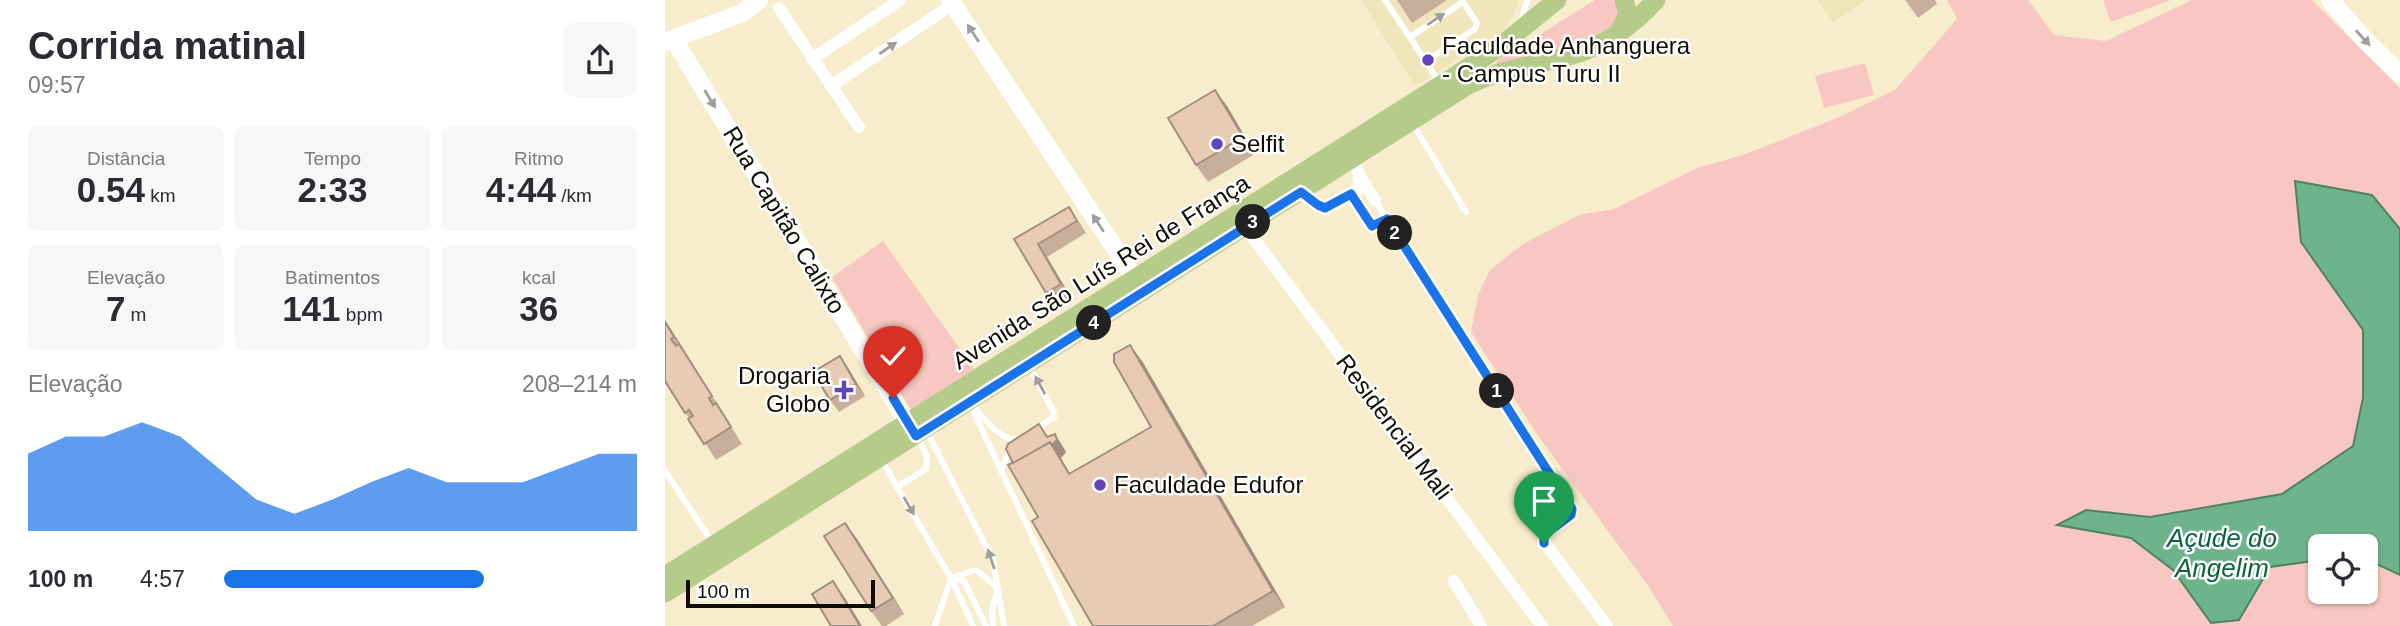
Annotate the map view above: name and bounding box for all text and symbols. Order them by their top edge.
one-way arrow [1427,13,1446,26]
button: share [563,23,637,97]
one-way arrow [966,24,979,43]
text: Corrida matinal [28,25,307,67]
one-way arrow [2355,30,2372,47]
place label: Faculdade Anhanguera - Campus Turu II [1442,32,1691,87]
one-way arrow [878,42,897,55]
marker: Faculdade Anhanguera - Campus Turu II [1420,52,1436,68]
text: 09:57 [28,72,86,98]
one-way arrow [704,89,716,108]
street label: Rua Capitão Calixto [718,121,851,318]
place label: Selfit [1231,130,1285,157]
marker: Selfit [1209,136,1225,152]
text: Distância [87,148,165,169]
text: Tempo [304,148,361,169]
text: Ritmo [514,148,564,169]
street label: Avenida São Luís Rei de França [947,168,1255,374]
text: 0.54 [77,170,145,209]
text: 2:33 [297,170,368,209]
text: 4:44 [486,170,556,209]
text: km [145,185,176,206]
text: /km [556,185,592,206]
pin: 3 [1235,204,1271,240]
text: 3 [1247,211,1258,232]
one-way arrow [1092,214,1105,233]
pin: 2 [1377,216,1413,250]
text: 2 [1389,222,1400,243]
text: Elevação [87,267,165,288]
text: Batimentos [285,267,380,288]
text: kcal [522,267,556,288]
text: 7 [106,289,125,328]
text: 141 [282,289,341,328]
text: 36 [519,289,558,328]
text: m [125,304,146,325]
text: bpm [341,304,383,325]
pin: 4 [1077,306,1111,340]
text: 4 [1088,312,1099,333]
pin [863,326,923,398]
icon: check [874,337,912,375]
street label: Residencial Mali [1331,349,1458,505]
place label: Drogaria Globo [738,362,831,417]
text: Elevação [28,371,123,397]
text: 208–214 m [522,371,637,397]
pin: 1 [1479,374,1515,408]
one-way arrow [1034,376,1046,395]
text: 1 [1491,380,1502,401]
marker: Drogaria Globo [836,382,852,398]
place label: Faculdade Edufor [1114,471,1303,498]
pin [1514,471,1574,543]
marker: Faculdade Edufor [1092,477,1108,493]
icon: arrive [1525,482,1563,520]
one-way arrow [902,497,915,516]
water label: Açude do Angelim [2165,523,2277,583]
map controls [2308,534,2378,604]
button: locate [2308,534,2378,604]
one-way arrow [985,549,996,570]
text: 100 m [28,566,93,592]
text: 4:57 [140,566,185,592]
scale bar [686,577,875,609]
text: 100 m [697,581,750,602]

